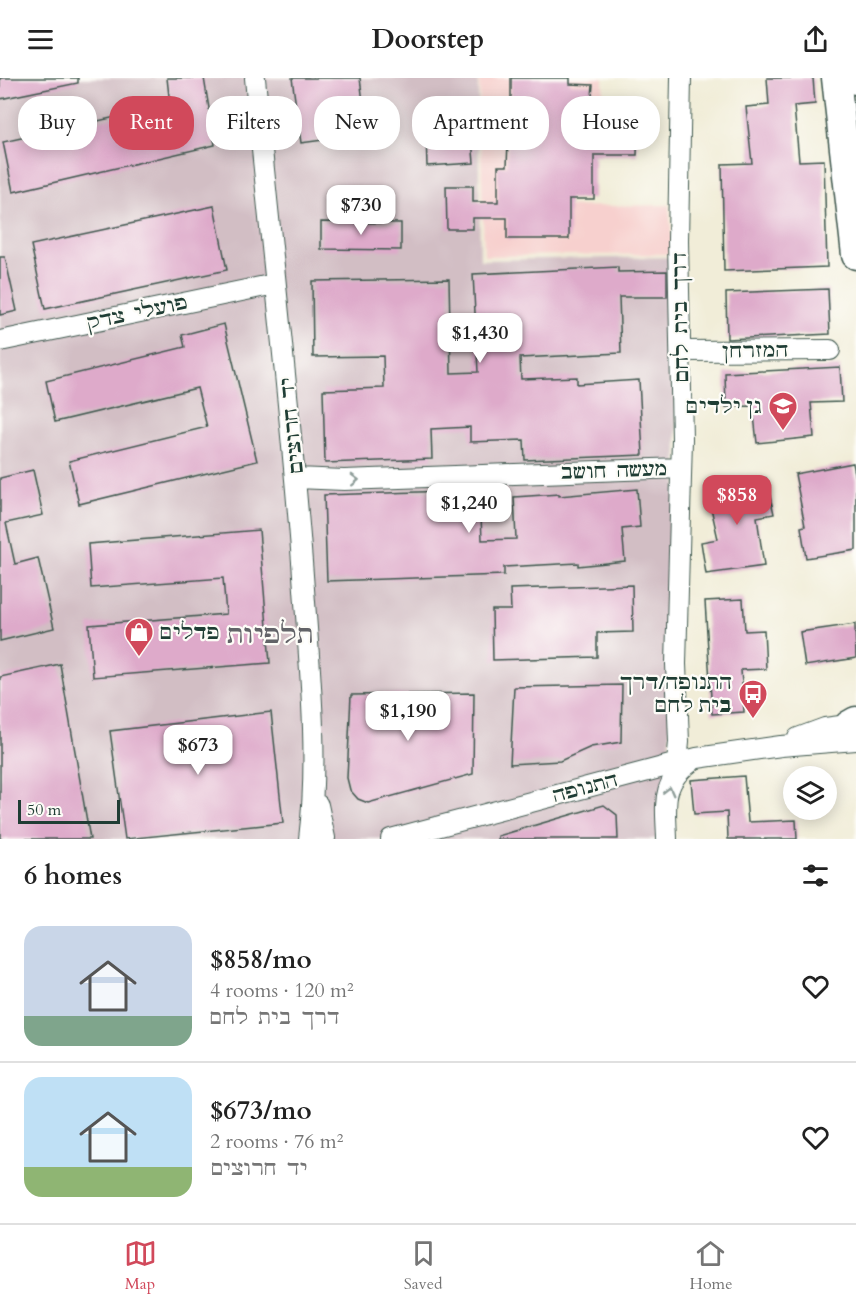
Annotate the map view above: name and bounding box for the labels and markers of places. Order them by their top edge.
pin: $730 [325,185,397,236]
pin: $1,430 [431,313,529,364]
school or university icon: גן ילדים [767,390,799,432]
place label: גן ילדים [686,393,762,420]
pin: $858 [701,475,773,526]
pin: $1,240 [420,483,518,534]
shop icon: פדלים [123,616,155,658]
place label: פדלים [160,619,219,646]
place label: התנופה/דרך בית לחם [620,669,732,719]
bus stop icon: התנופה/דרך בית לחם [737,678,769,720]
pin: $1,190 [359,691,457,742]
pin: $673 [162,725,234,776]

